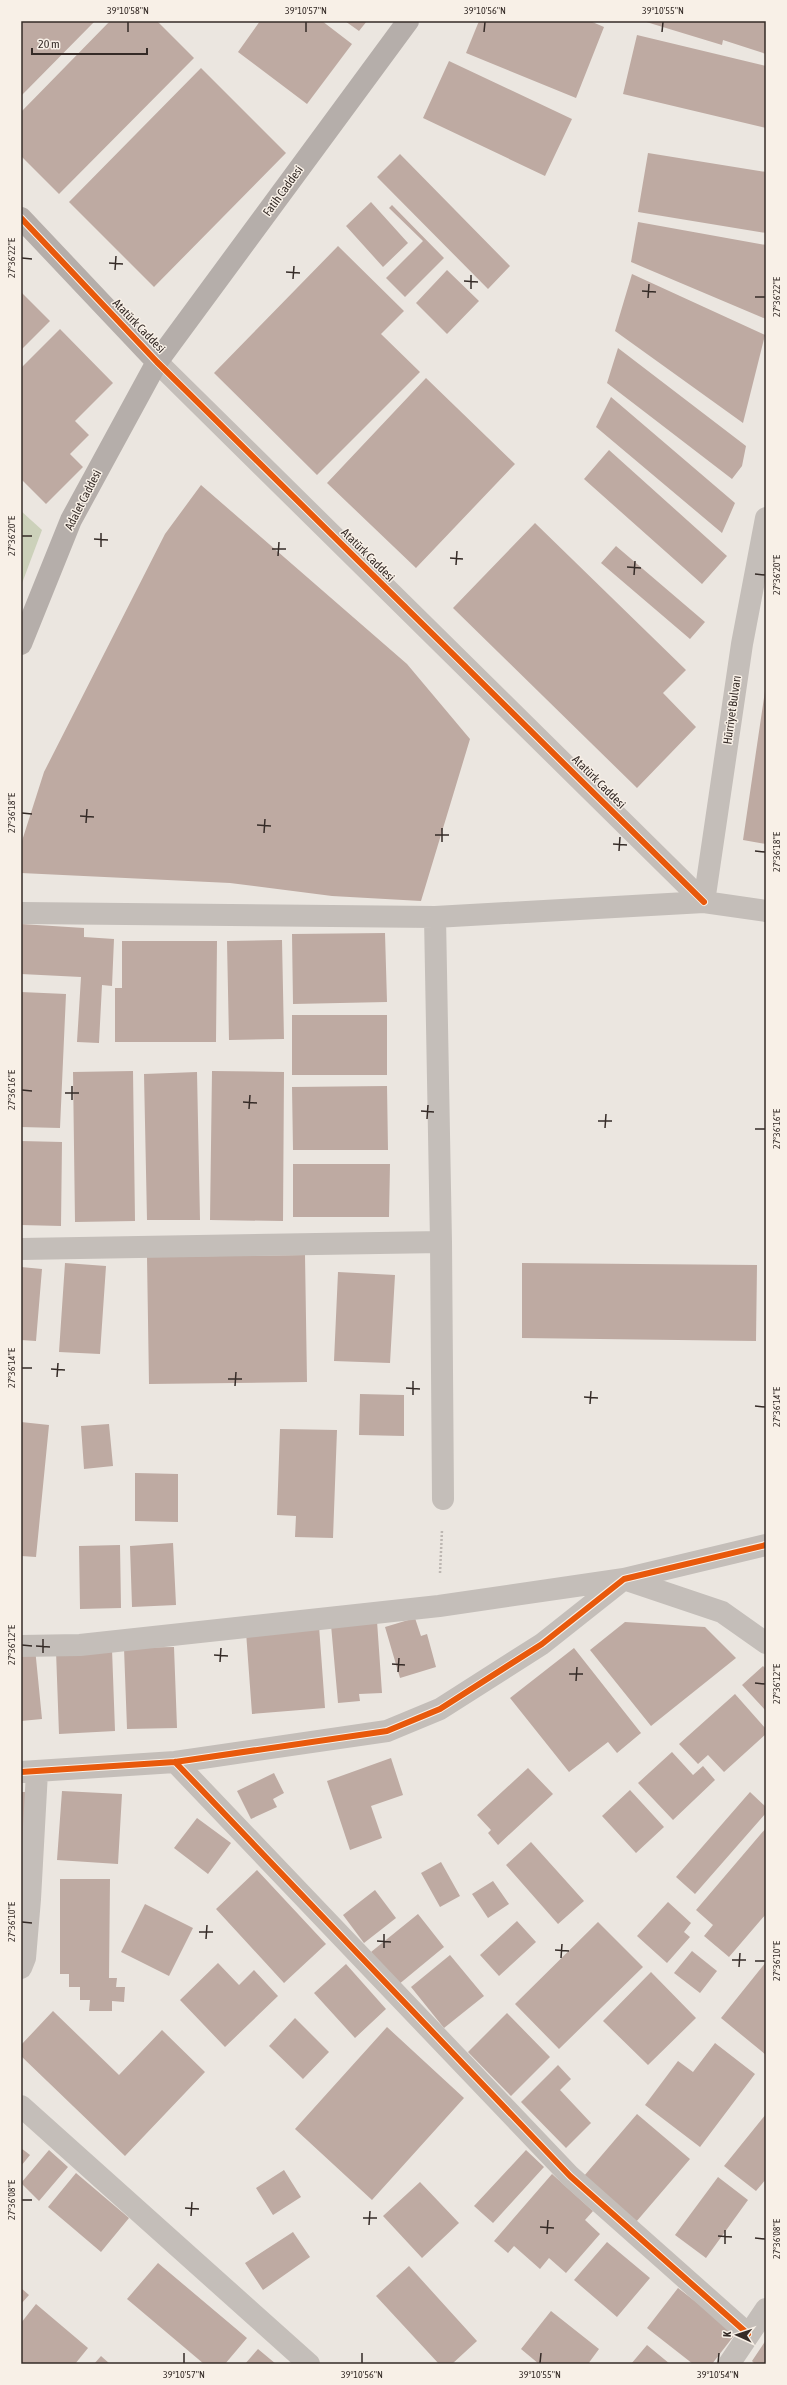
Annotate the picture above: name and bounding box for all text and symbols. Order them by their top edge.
text: 39°10'58"N [107,5,149,16]
text: 39°10'57"N [285,5,327,16]
text: 39°10'56"N [464,5,506,16]
text: 39°10'55"N [642,5,684,16]
scale bar [32,30,147,56]
text: 20 m [38,37,60,51]
street label: Fatih Caddesi [260,163,306,219]
text: 27°36'22"E [6,237,17,278]
text: 27°36'22"E [771,276,782,317]
street label: Atatürk Caddesi [110,296,168,356]
street label: Adalet Caddesi [62,468,104,532]
text: 27°36'20"E [6,515,17,556]
street label: Atatürk Caddesi [339,526,397,584]
text: 27°36'20"E [771,554,782,595]
street label: Hürriyet Bulvarı [720,675,744,745]
street label: Atatürk Caddesi [570,753,628,811]
text: 27°36'18"E [6,792,17,833]
text: 27°36'18"E [771,831,782,872]
text: 27°36'16"E [6,1069,17,1110]
text: 27°36'16"E [771,1108,782,1149]
text: 27°36'14"E [6,1347,17,1388]
text: 27°36'14"E [771,1386,782,1427]
text: 27°36'12"E [6,1624,17,1665]
text: 27°36'12"E [771,1663,782,1704]
text: 27°36'10"E [6,1901,17,1942]
text: 27°36'10"E [771,1940,782,1981]
text: 27°36'08"E [6,2179,17,2220]
text: 27°36'08"E [771,2218,782,2259]
north arrow [717,2315,757,2355]
text: K [721,2331,733,2337]
text: 39°10'57"N [163,2369,205,2380]
text: 39°10'56"N [341,2369,383,2380]
text: 39°10'55"N [519,2369,561,2380]
text: 39°10'54"N [697,2369,739,2380]

